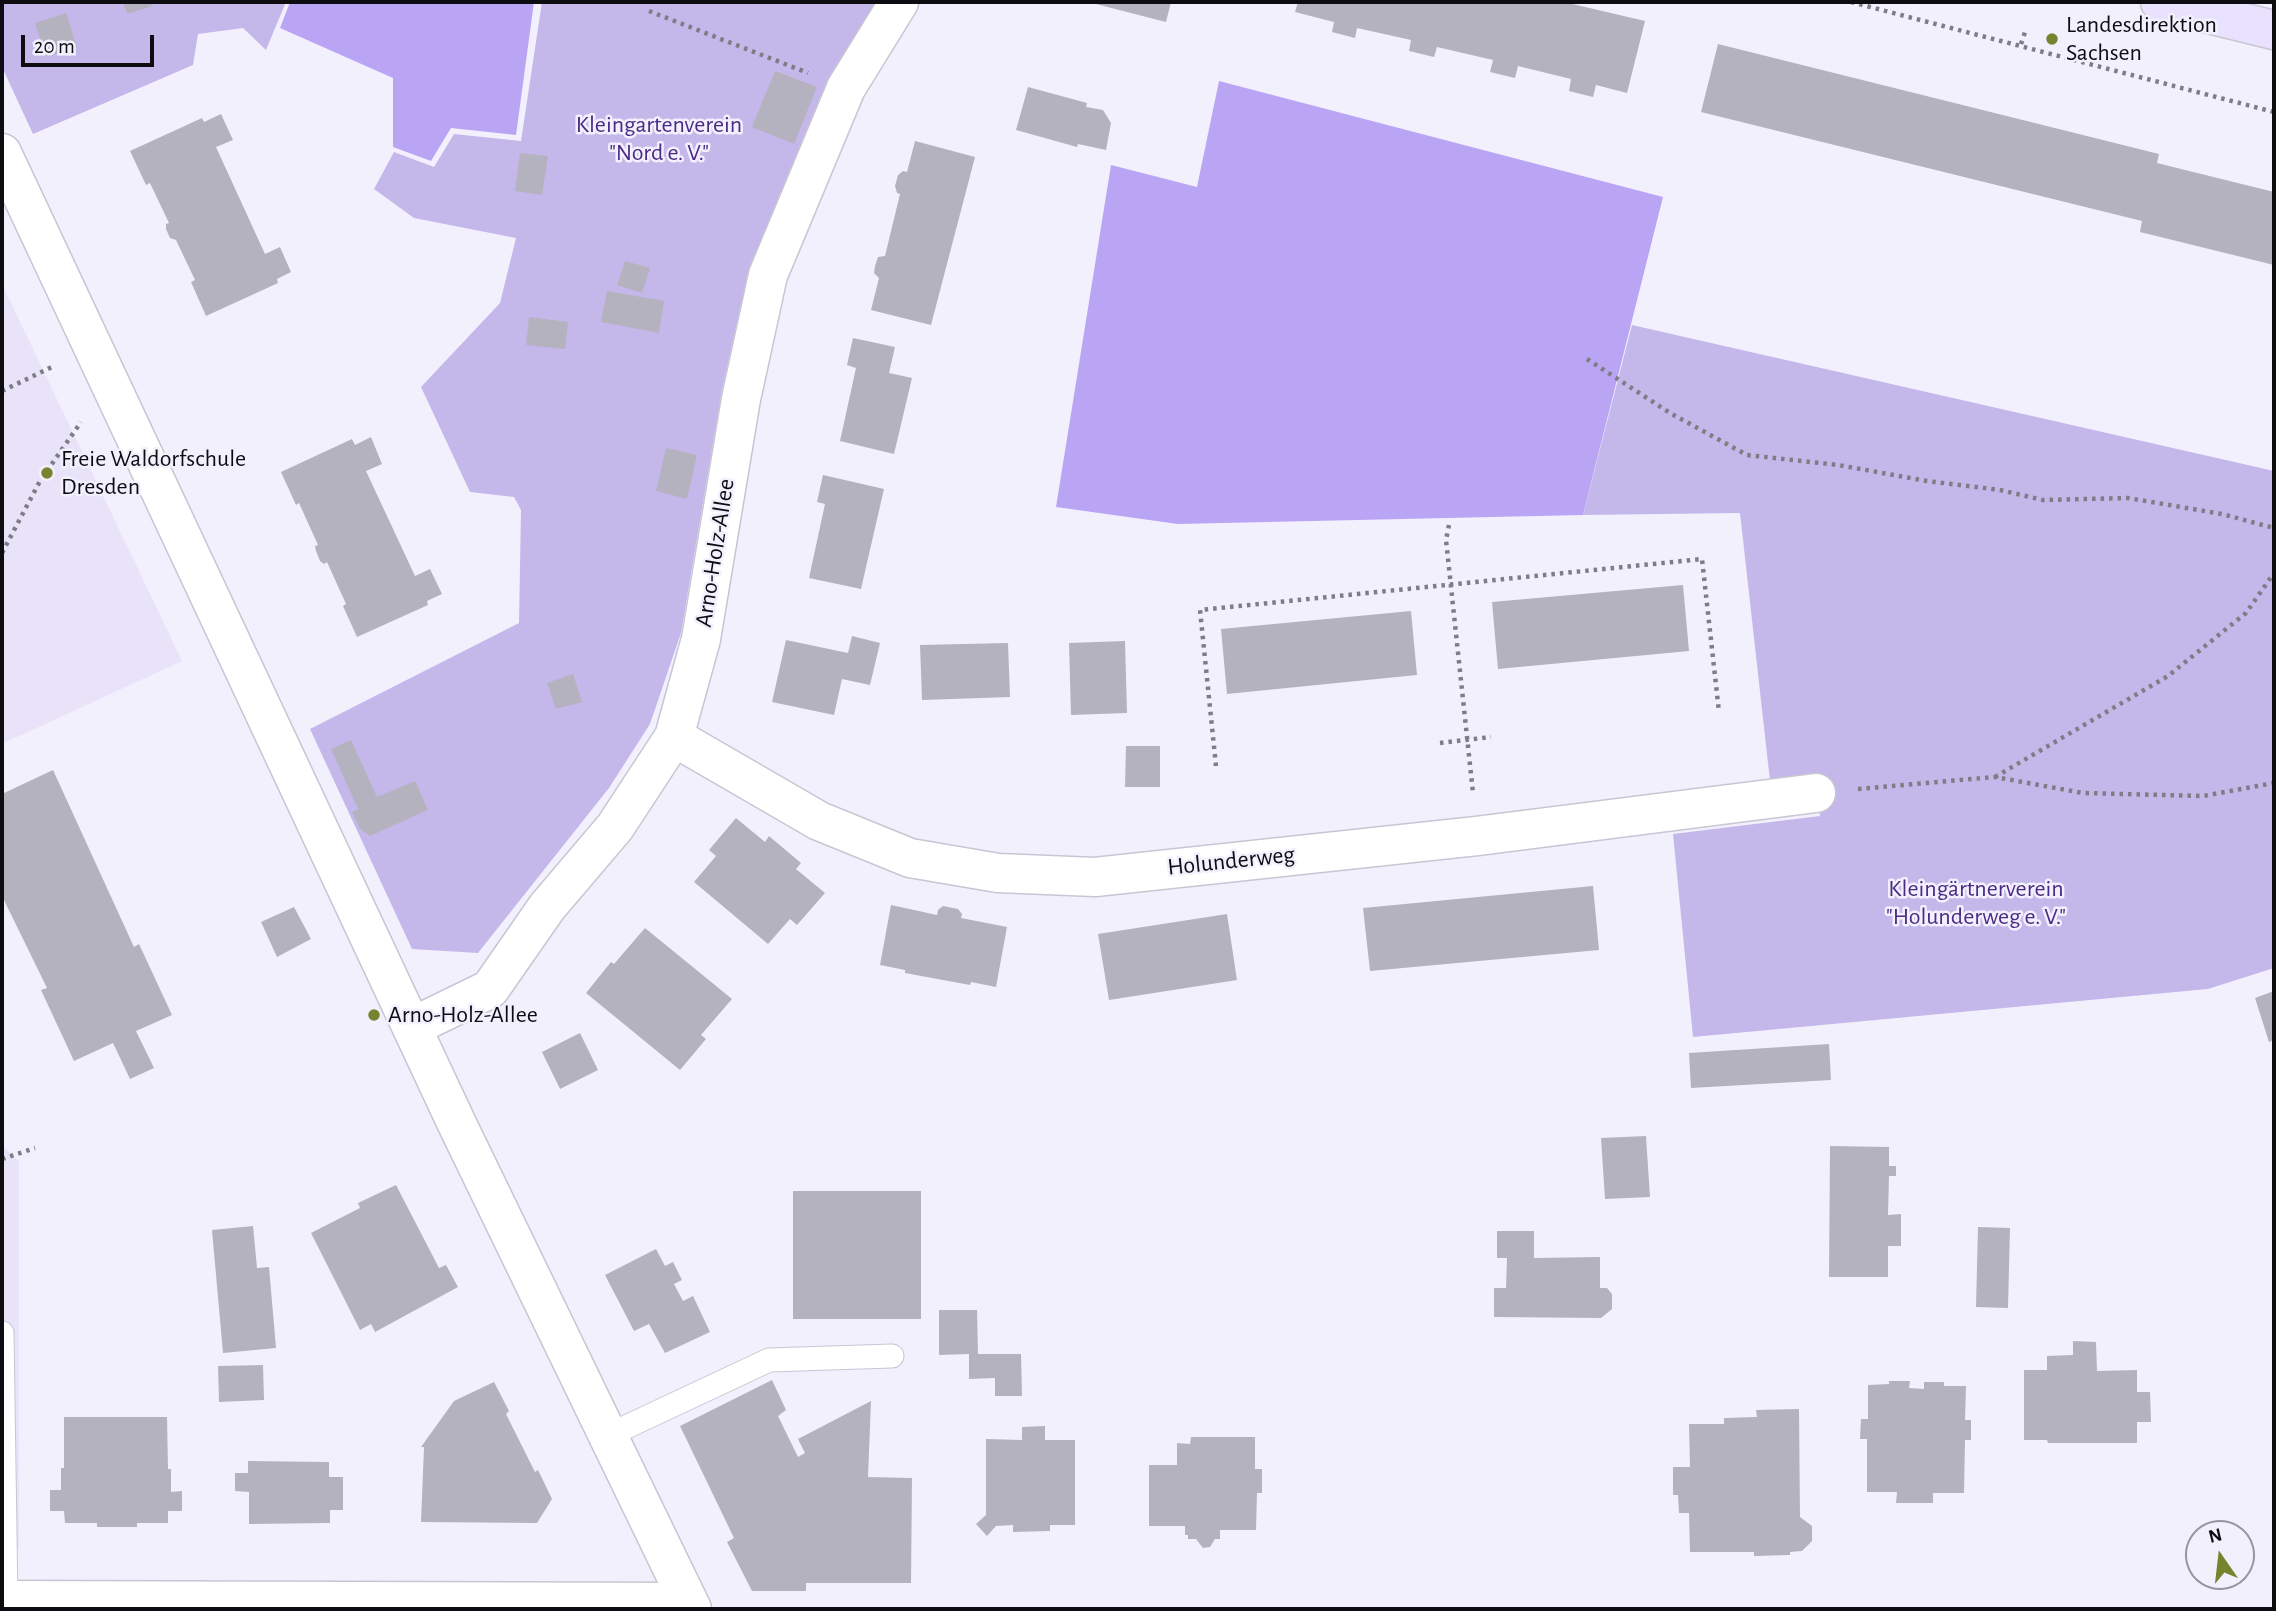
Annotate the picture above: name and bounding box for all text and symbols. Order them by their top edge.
place label: Landesdirektion Sachsen [2066,11,2217,67]
scale bar [24,21,158,65]
marker: Landesdirektion Sachsen [2044,31,2060,47]
text: 20 m [34,36,75,57]
park label: Kleingartenverein "Nord e. V." [576,111,742,167]
place label: Freie Waldorfschule Dresden [61,445,246,501]
marker: Freie Waldorfschule Dresden [39,465,55,481]
street label: Arno-Holz-Allee [689,477,741,629]
street label: Holunderweg [1166,840,1296,882]
park label: Kleingärtnerverein "Holunderweg e. V." [1886,875,2066,931]
place label: Arno-Holz-Allee [388,1001,538,1029]
marker: Arno-Holz-Allee [366,1007,382,1023]
north arrow [2185,1520,2255,1590]
text: N [2207,1525,2224,1547]

